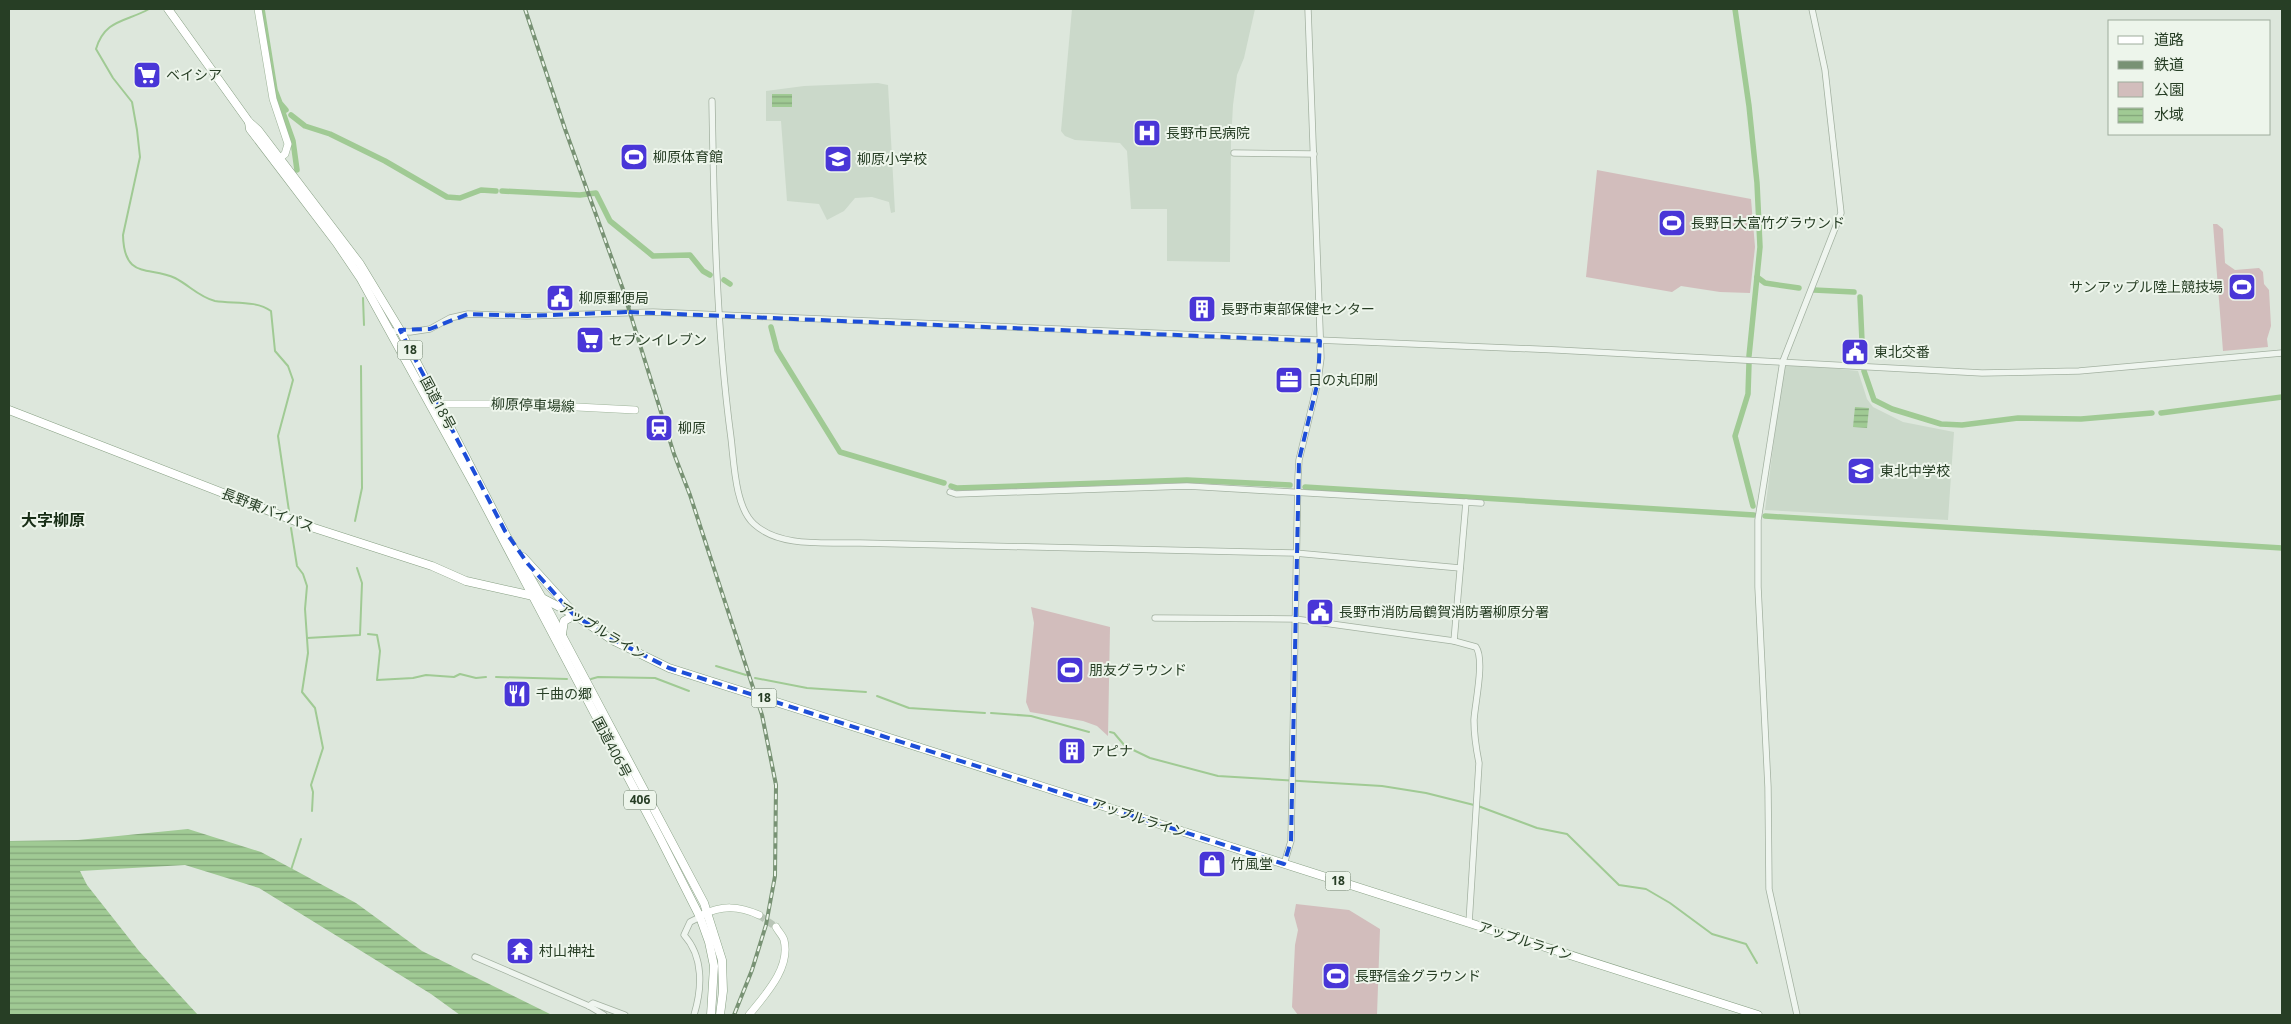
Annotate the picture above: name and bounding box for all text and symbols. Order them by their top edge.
legend [2108,20,2271,135]
text: 道路 [2154,29,2184,49]
text: 鉄道 [2154,54,2184,74]
supermarket icon: ベイシア [132,60,162,90]
place label: ベイシア [166,65,222,84]
text: 公園 [2154,79,2184,99]
text: 水域 [2154,104,2184,124]
hospital icon: 長野市民病院 [1132,118,1162,148]
place label: 長野市民病院 [1166,123,1250,142]
sports icon: 柳原体育館 [619,142,649,172]
school or university icon: 柳原小学校 [823,144,853,174]
place label: 柳原体育館 [653,147,723,166]
place label: 柳原小学校 [857,149,927,168]
sports icon: 長野日大富竹グラウンド [1657,208,1687,238]
place label: 長野日大富竹グラウンド [1691,213,1845,232]
sports icon: サンアップル陸上競技場 [2227,272,2257,302]
place label: サンアップル陸上競技場 [2069,277,2223,296]
public building icon: 柳原郵便局 [545,283,575,313]
place label: 柳原郵便局 [579,288,649,307]
building icon: 長野市東部保健センター [1187,294,1217,324]
place label: 長野市東部保健センター [1221,299,1375,318]
supermarket icon: セブンイレブン [575,325,605,355]
place label: セブンイレブン [609,330,707,349]
public building icon: 東北交番 [1840,337,1870,367]
road number: 18 [398,340,422,360]
place label: 東北交番 [1874,342,1930,361]
office icon: 日の丸印刷 [1274,365,1304,395]
place label: 日の丸印刷 [1308,370,1378,389]
street label: 国道18号 [416,373,460,433]
street label: 柳原停車場線 [491,394,575,415]
station icon: 柳原 [644,413,674,443]
place label: 柳原 [678,418,706,437]
school or university icon: 東北中学校 [1846,456,1876,486]
place label: 東北中学校 [1880,461,1950,480]
street label: 長野東バイパス [219,483,317,536]
district label: 大字柳原 [21,509,85,531]
street label: アップルライン [555,597,649,664]
public building icon: 長野市消防局鶴賀消防署柳原分署 [1305,597,1335,627]
place label: 長野市消防局鶴賀消防署柳原分署 [1339,602,1549,621]
sports icon: 朋友グラウンド [1055,655,1085,685]
place label: 朋友グラウンド [1089,660,1187,679]
restaurant icon: 千曲の郷 [502,679,532,709]
place label: 千曲の郷 [536,684,592,703]
road number: 18 [752,688,776,708]
street label: 国道406号 [589,713,636,780]
building icon: アピナ [1057,736,1087,766]
place label: アピナ [1091,741,1133,760]
road number: 406 [624,790,656,810]
street label: アップルライン [1090,793,1189,842]
shop icon: 竹風堂 [1197,849,1227,879]
place label: 竹風堂 [1231,854,1273,873]
road number: 18 [1326,871,1350,890]
street label: アップルライン [1476,916,1575,965]
temple icon: 村山神社 [505,936,535,966]
place label: 村山神社 [539,941,595,960]
sports icon: 長野信金グラウンド [1321,961,1351,991]
place label: 長野信金グラウンド [1355,966,1481,985]

